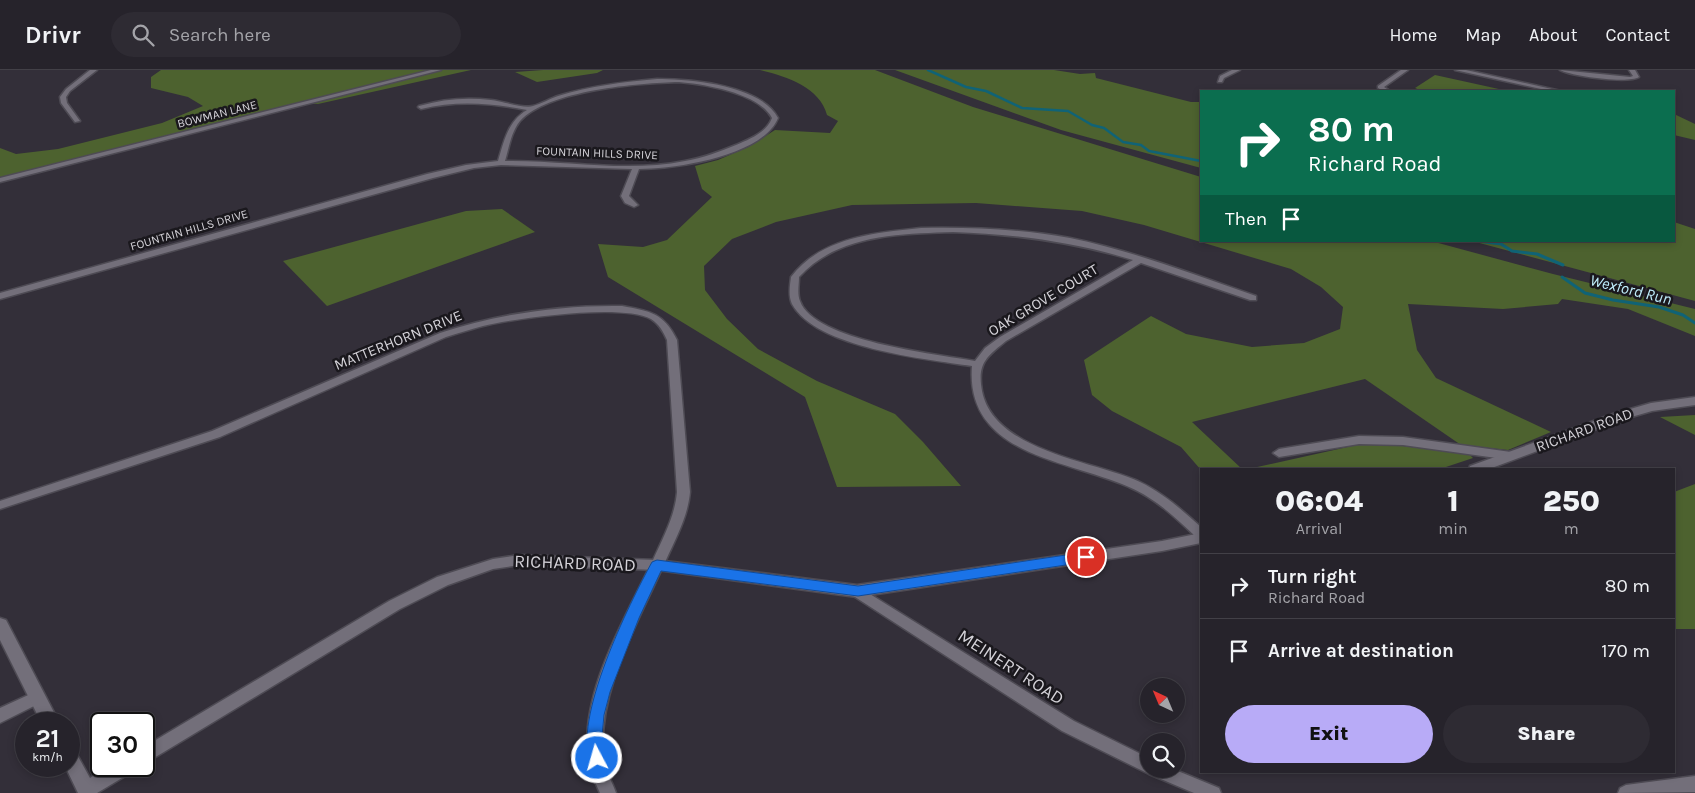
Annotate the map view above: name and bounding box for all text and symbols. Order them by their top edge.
search box [111,12,461,57]
text: Drivr [25,21,81,49]
icon: search [129,21,157,49]
text: Search here [169,24,271,46]
text: Home [1389,24,1437,46]
text: Map [1465,24,1501,46]
text: About [1529,24,1578,46]
text: Contact [1606,24,1670,46]
street label: BOWMAN LANE [176,97,258,131]
text: 80 m [1308,109,1395,150]
icon: right [1225,110,1290,175]
street label: FOUNTAIN HILLS DRIVE [536,144,658,162]
text: Richard Road [1308,151,1442,177]
icon: arrive [1277,205,1305,233]
street label: FOUNTAIN HILLS DRIVE [129,206,249,254]
text: Then [1225,208,1267,230]
street label: OAK GROVE COURT [985,260,1102,340]
water label: Wexford Run [1588,270,1674,309]
street label: MATTERHORN DRIVE [331,306,465,374]
street label: RICHARD ROAD [1533,404,1635,456]
text: 06:04 [1275,483,1363,519]
text: 1 [1447,483,1459,519]
text: 250 [1543,483,1600,519]
text: Arrival [1296,519,1343,538]
text: min [1438,519,1468,538]
text: m [1564,519,1579,538]
pin [1065,536,1107,578]
icon: arrive [1072,543,1100,571]
street label: RICHARD ROAD [514,550,636,576]
text: Turn right [1268,566,1357,588]
icon: right [1225,572,1253,600]
text: 80 m [1605,575,1650,597]
text: Richard Road [1268,588,1365,607]
street label: MEINERT ROAD [954,625,1068,709]
icon: arrive [1225,637,1253,665]
text: Arrive at destination [1268,640,1454,662]
text: 170 m [1601,640,1650,662]
north arrow [1140,678,1185,722]
map controls [1140,678,1185,778]
button: Exit [1225,705,1433,763]
button: Share [1443,705,1650,763]
speed limit sign: 30 [90,712,155,777]
text: 21 [35,724,60,753]
position arrow [570,731,622,783]
button: search [1140,733,1185,778]
text: km/h [32,750,63,764]

